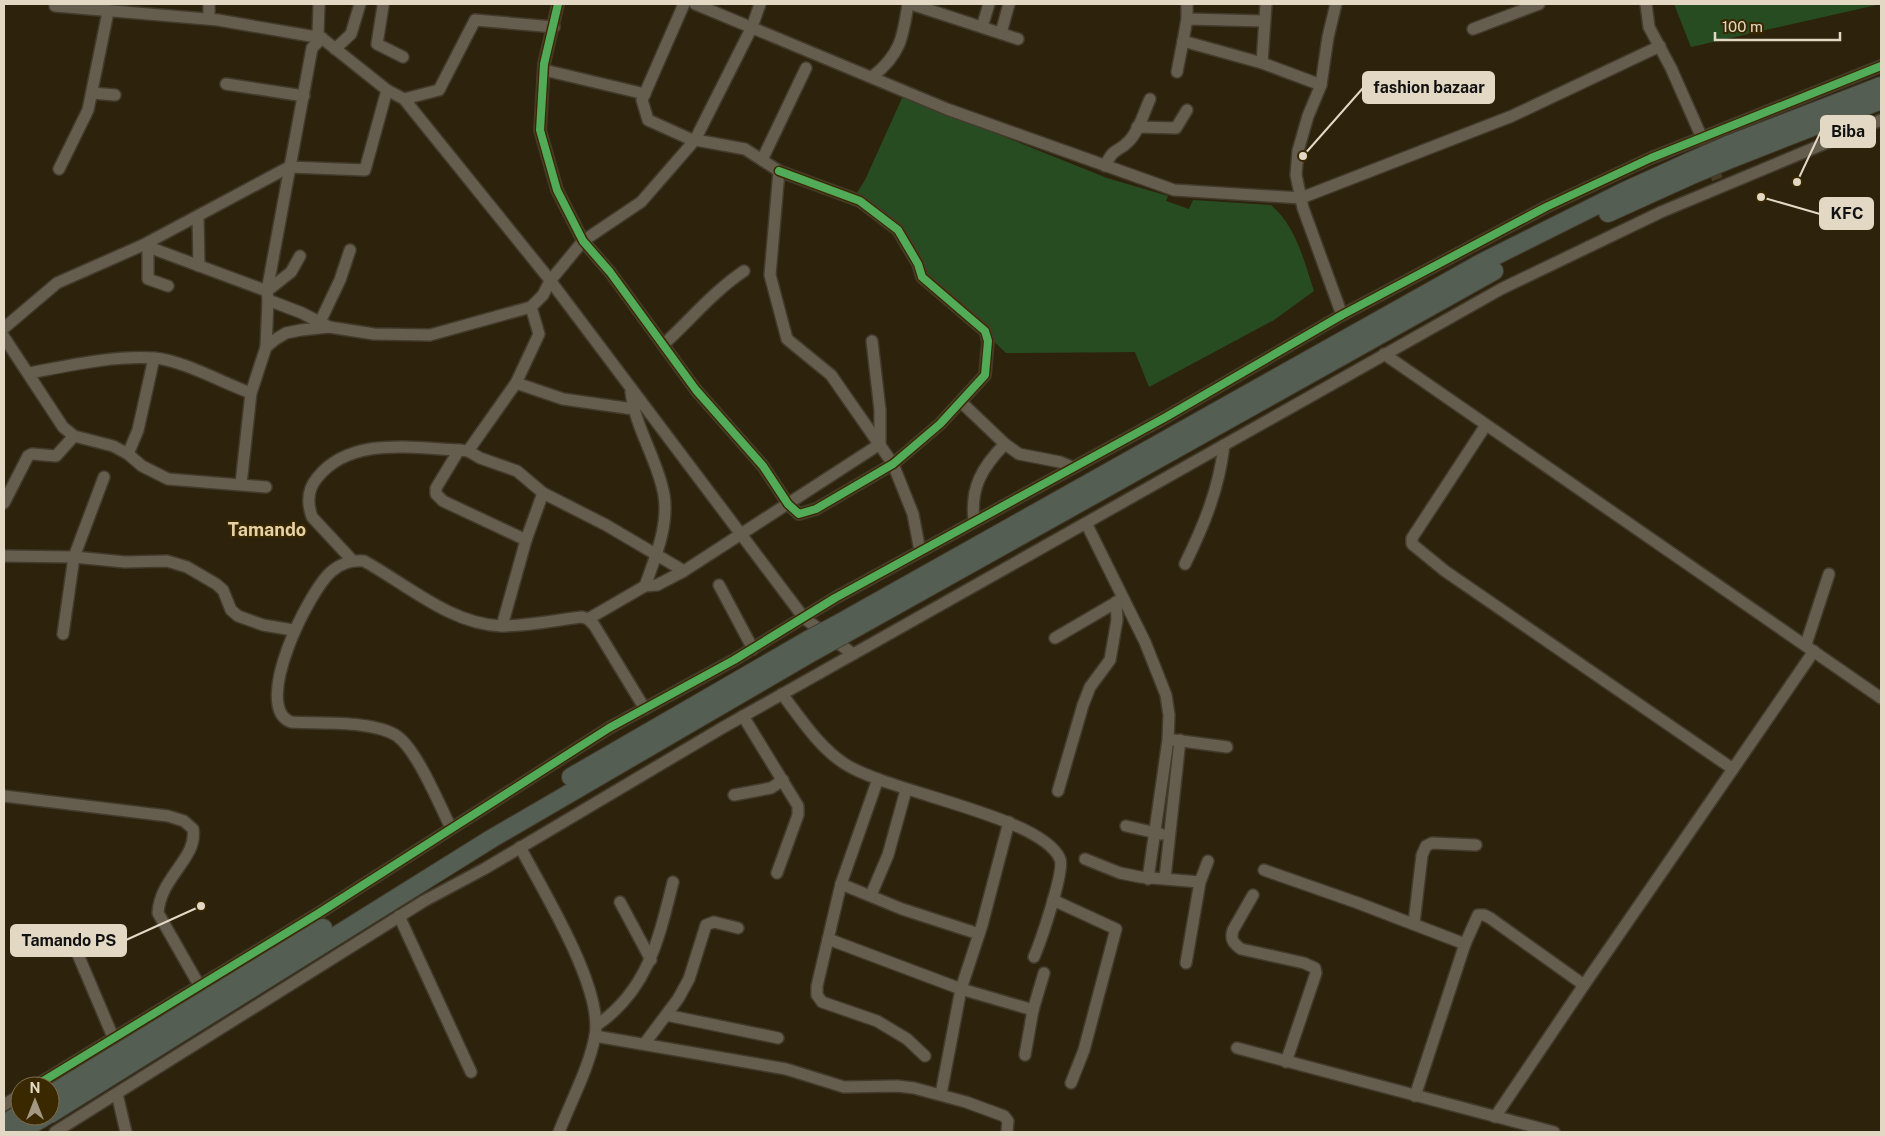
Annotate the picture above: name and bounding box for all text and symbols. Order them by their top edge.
scale bar [1715,10,1840,42]
text: 100 m [1722,18,1763,35]
callout: fashion bazaar [1363,72,1494,103]
text: fashion bazaar [1373,78,1485,97]
callout: Biba [1821,116,1875,147]
text: Biba [1831,122,1865,141]
callout: KFC [1820,198,1873,229]
text: KFC [1831,204,1863,223]
district label: Tamando [228,519,306,540]
callout: Tamando PS [11,925,126,956]
text: Tamando PS [22,931,116,950]
north arrow [10,1076,60,1126]
text: N [30,1080,40,1096]

